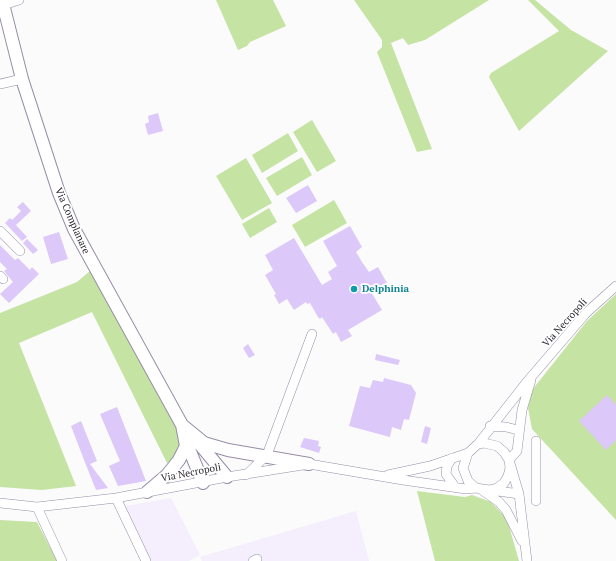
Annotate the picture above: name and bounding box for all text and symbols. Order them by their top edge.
street label: Via Complanare [52,186,92,256]
place label: Delphinia [362,283,409,295]
marker: Delphinia [349,284,359,294]
street label: Via Necropoli [540,296,590,350]
street label: Via Necropoli [160,461,222,485]

